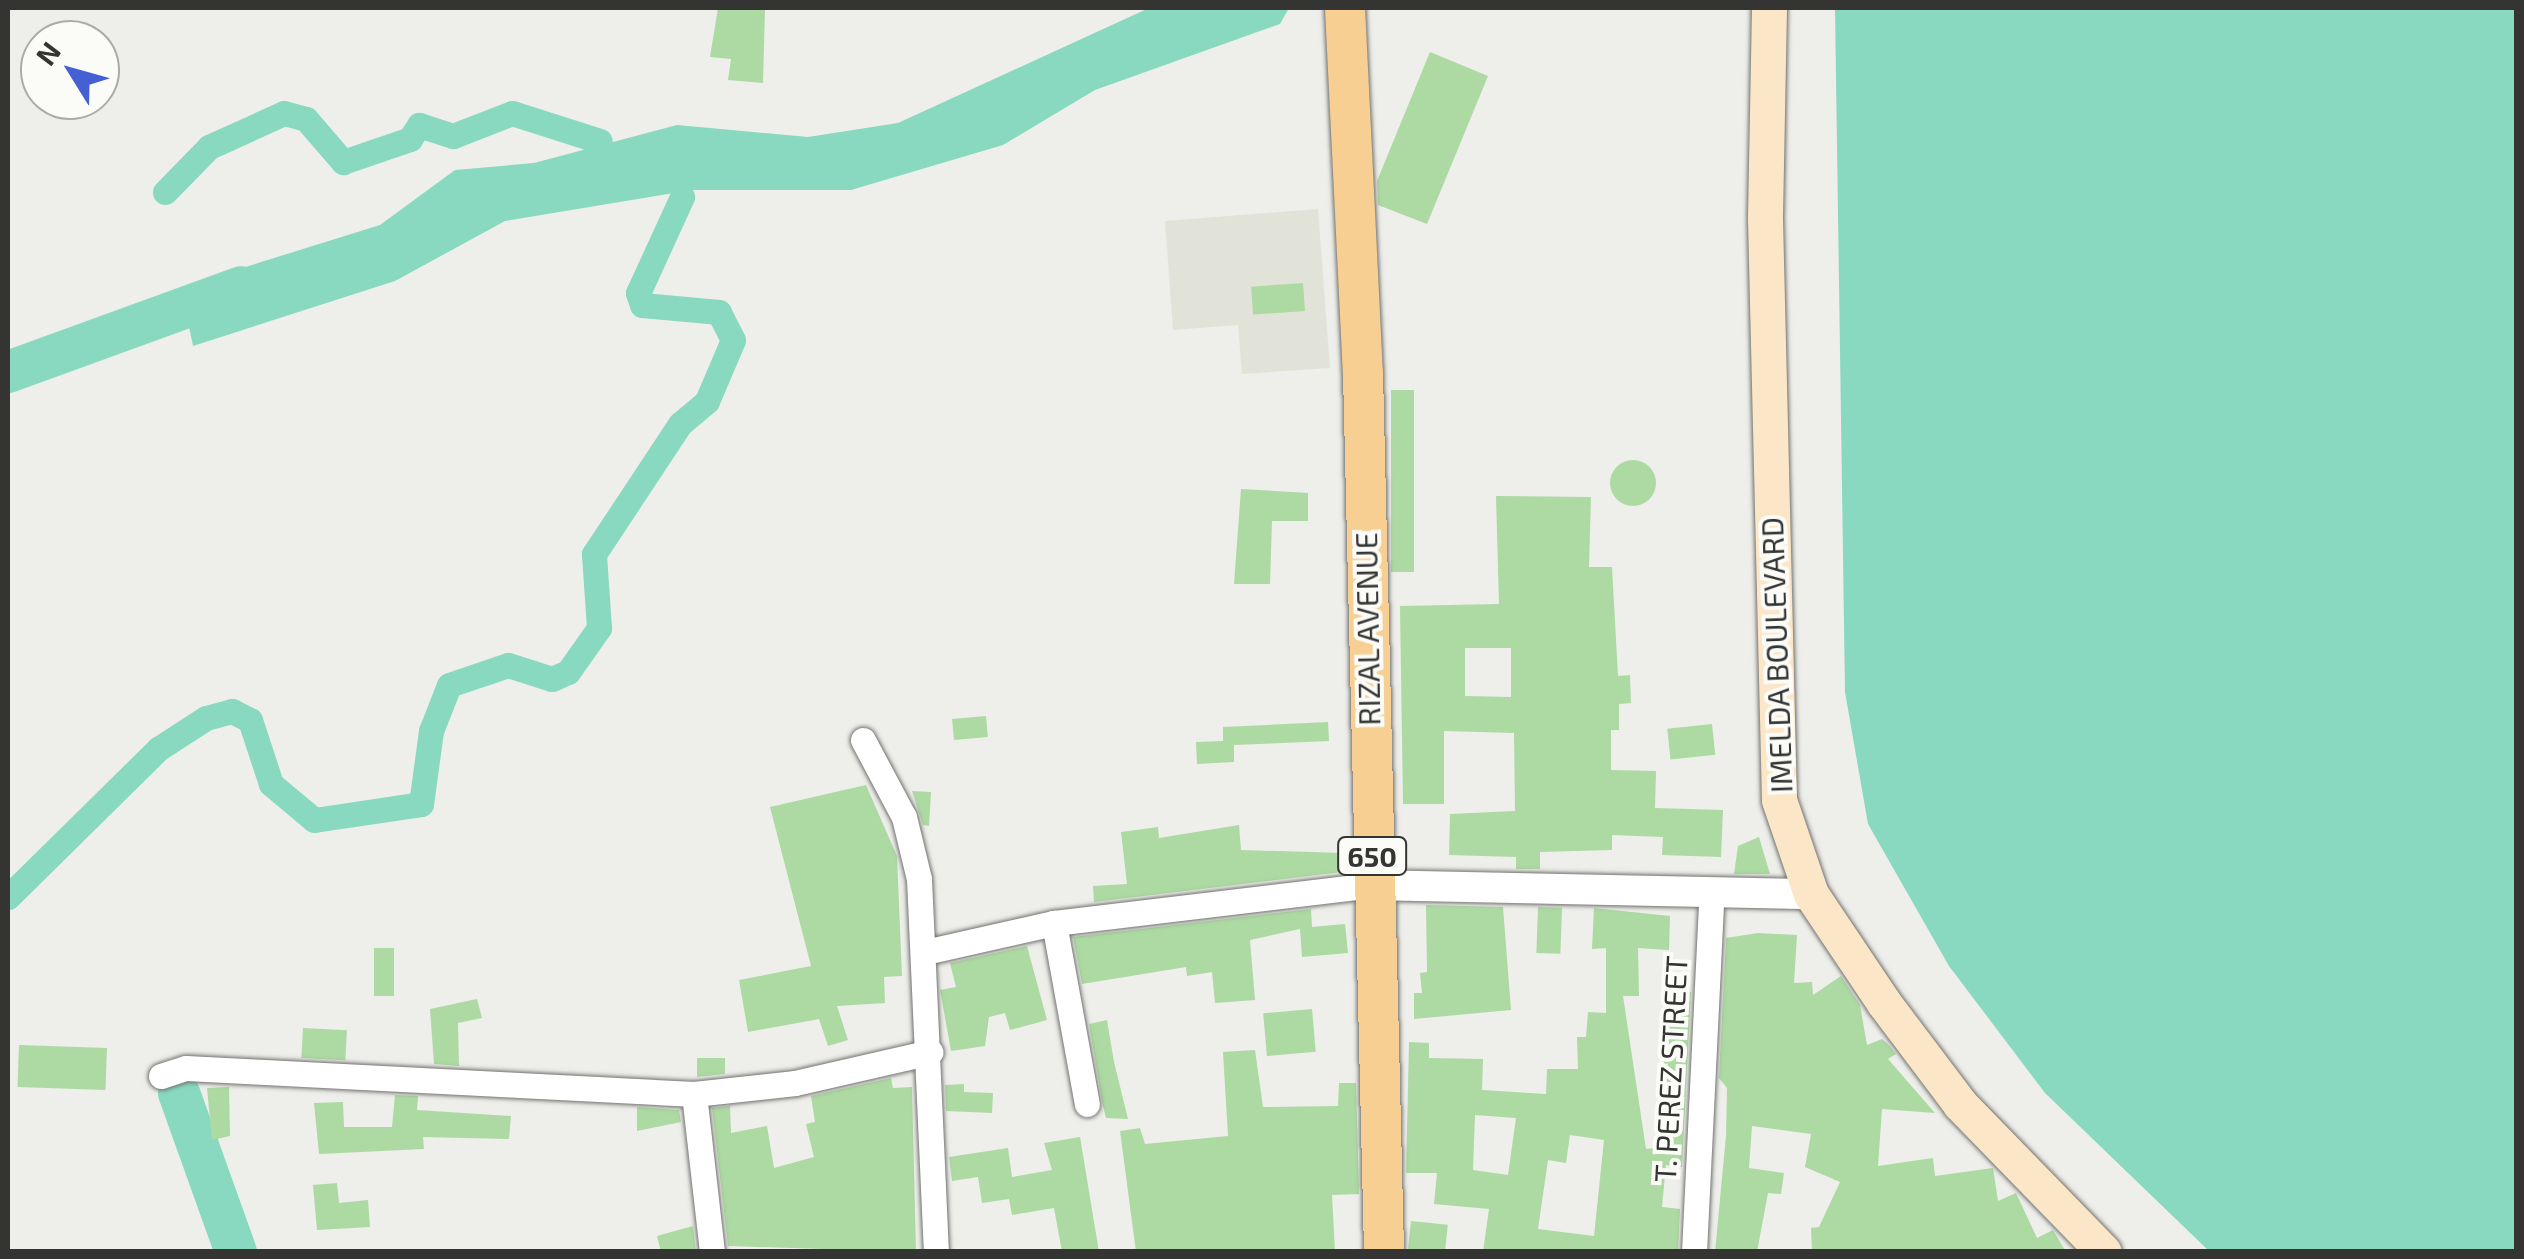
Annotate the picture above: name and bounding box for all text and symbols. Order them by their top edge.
north arrow [20,20,120,120]
text: N [28,35,67,71]
street label: IMELDA BOULEVARD [1753,516,1799,794]
street label: RIZAL AVENUE [1347,531,1387,727]
road number: 650 [1337,833,1407,879]
street label: T. PEREZ STREET [1646,955,1694,1183]

